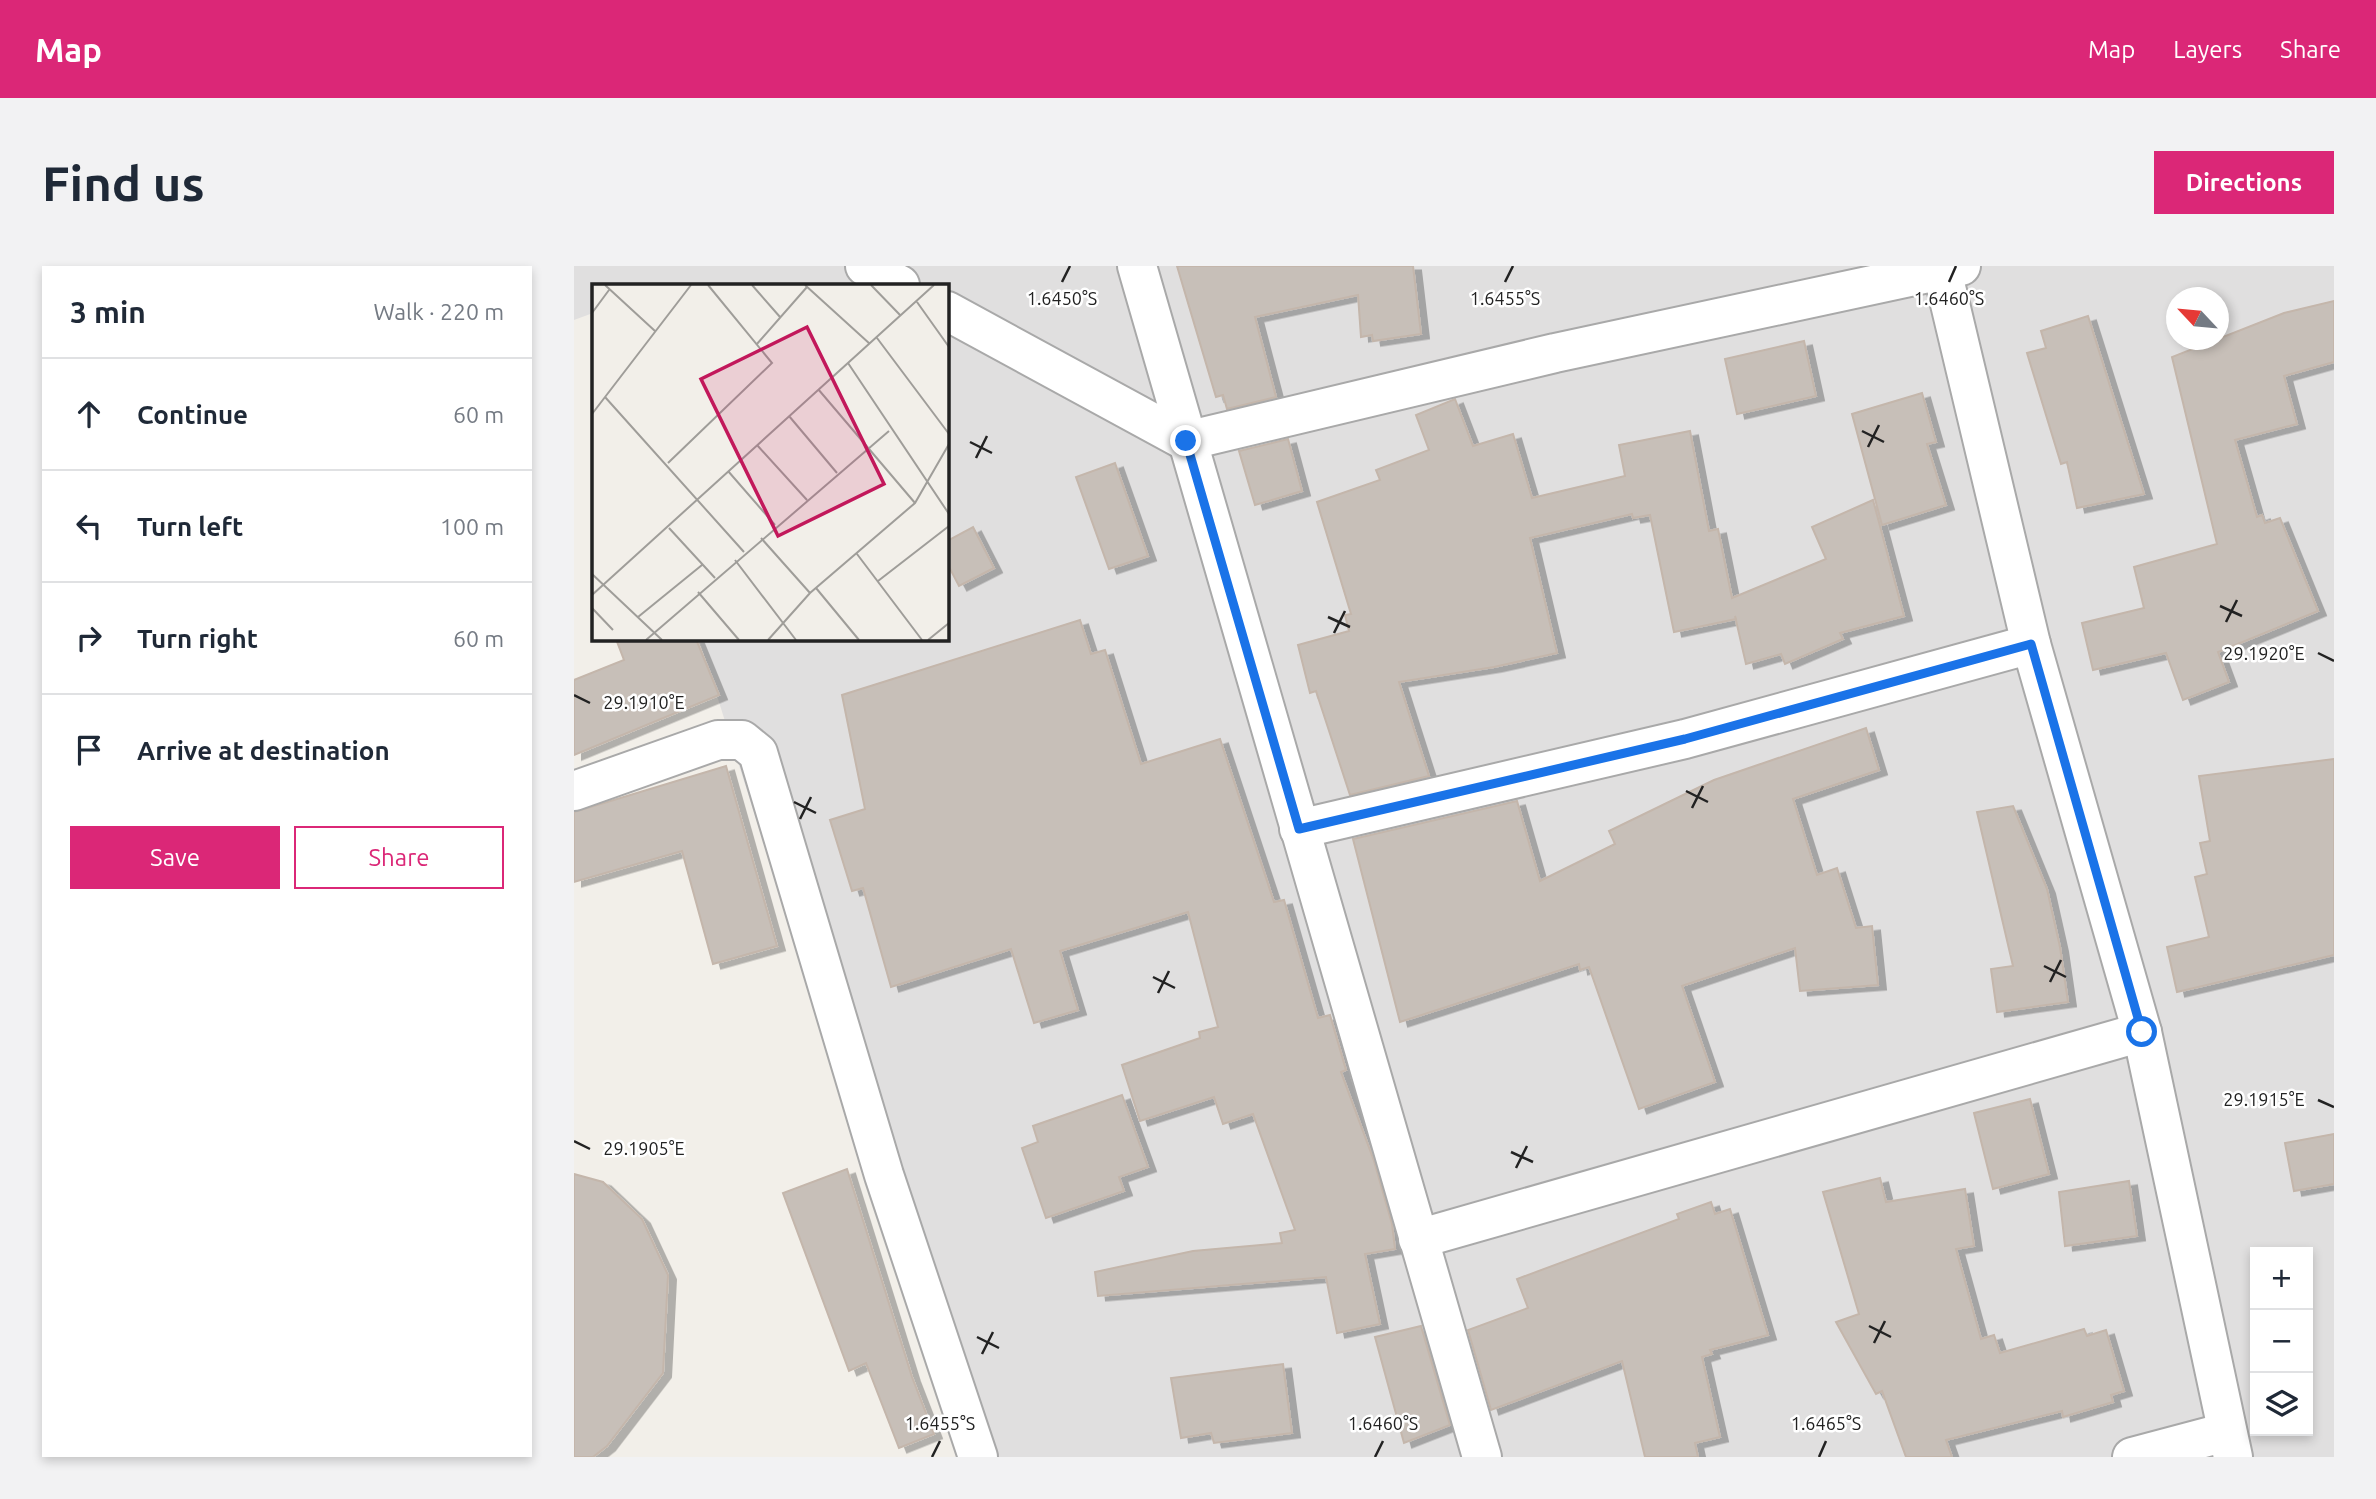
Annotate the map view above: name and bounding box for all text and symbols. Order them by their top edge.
text: Map [35,31,102,68]
text: Map [2088,36,2135,63]
text: Layers [2173,36,2242,63]
text: Share [2280,36,2341,63]
button: Directions [2154,151,2334,214]
text: Find us [42,155,205,210]
inset map [592,284,948,640]
north arrow [2166,287,2229,350]
text: 1.6450°S [1027,288,1097,308]
text: 1.6455°S [1470,288,1540,308]
text: 1.6460°S [1914,288,1984,308]
text: 3 min [70,295,146,329]
text: Walk · 220 m [373,299,504,324]
icon: ahead [70,395,108,433]
text: Continue [137,400,248,429]
text: 60 m [453,402,504,427]
route end [1170,425,1201,456]
icon: left [70,507,108,545]
text: Turn left [137,512,243,541]
text: 100 m [440,514,504,539]
icon: right [70,619,108,657]
text: Turn right [137,624,258,653]
text: 60 m [453,626,504,651]
text: 29.1920°E [2223,643,2305,663]
text: 29.1910°E [603,692,685,712]
icon: arrive [70,731,108,769]
text: Arrive at destination [137,736,390,765]
button: Save [70,826,280,889]
button: Share [294,826,504,889]
route start [2126,1016,2157,1047]
text: 29.1915°E [2223,1089,2305,1109]
text: 29.1905°E [603,1138,685,1158]
map controls [2250,1247,2313,1436]
button: + [2250,1247,2313,1310]
button: − [2250,1310,2313,1373]
button: layers [2250,1373,2313,1436]
text: 1.6455°S [905,1413,975,1433]
text: 1.6460°S [1348,1413,1418,1433]
text: 1.6465°S [1791,1413,1861,1433]

